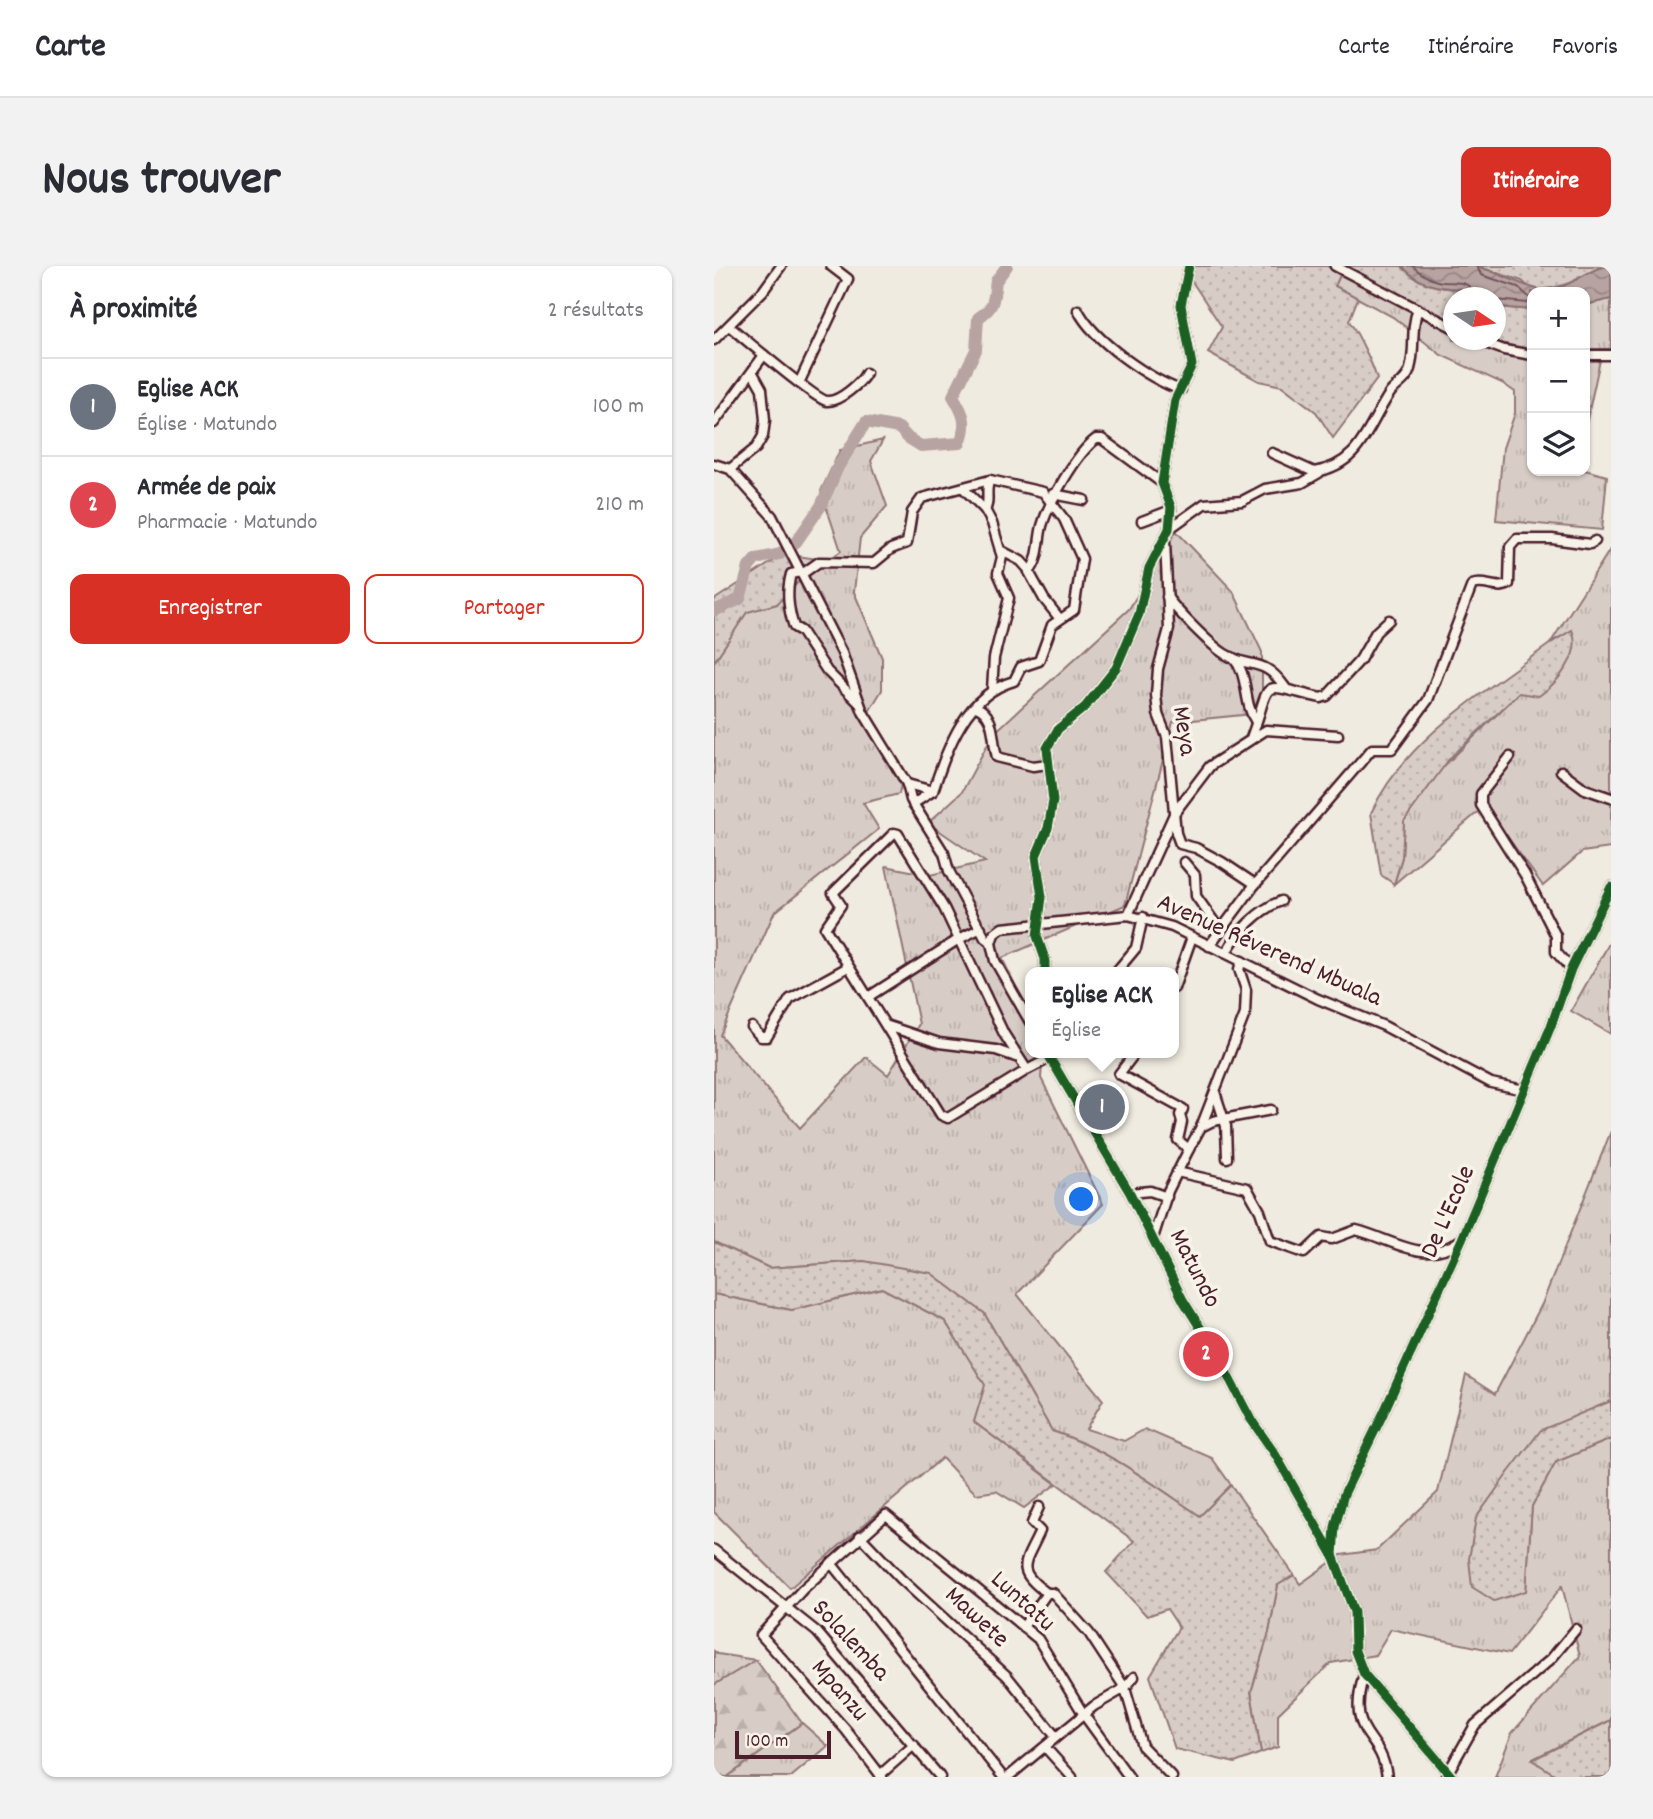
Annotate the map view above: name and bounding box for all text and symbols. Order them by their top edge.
text: Carte [35,25,106,72]
text: Carte [1338,31,1390,65]
text: Itinéraire [1428,31,1514,65]
text: Favoris [1552,31,1618,65]
text: Nous trouver [42,147,280,217]
button: Itinéraire [1461,147,1611,217]
north arrow [1443,287,1506,350]
map controls [1527,287,1590,476]
button: + [1527,287,1590,350]
text: À proximité [70,290,197,333]
text: 2 résultats [548,295,644,328]
button: − [1527,350,1590,413]
text: Eglise ACK [137,372,239,409]
text: 1 [90,391,96,424]
text: 100 m [593,391,644,424]
text: Église · Matundo [137,409,277,442]
button: layers [1527,413,1590,476]
text: Armée de paix [137,470,275,507]
text: 2 [88,489,98,522]
text: 210 m [595,489,644,522]
text: Pharmacie · Matundo [137,507,318,540]
button: Enregistrer [70,574,350,644]
button: Partager [364,574,644,644]
street label: Meya [1161,704,1205,759]
street label: Avenue Réverend Mbuala [1151,885,1388,1018]
popup [1025,967,1179,1058]
text: Eglise ACK [1051,978,1153,1015]
text: Église [1051,1015,1101,1048]
pin: 1 [1079,1081,1125,1133]
street label: De L'Ecole [1412,1160,1486,1264]
your location [1064,1182,1098,1216]
street label: Matundo [1158,1223,1230,1315]
pin: 2 [1183,1328,1229,1380]
street label: Luntatu [981,1563,1063,1641]
street label: Mawete [935,1578,1017,1658]
street label: Solalemba [802,1592,898,1691]
street label: Mpanzu [801,1651,877,1731]
scale bar [735,1728,831,1760]
text: 100 m [746,1729,788,1756]

